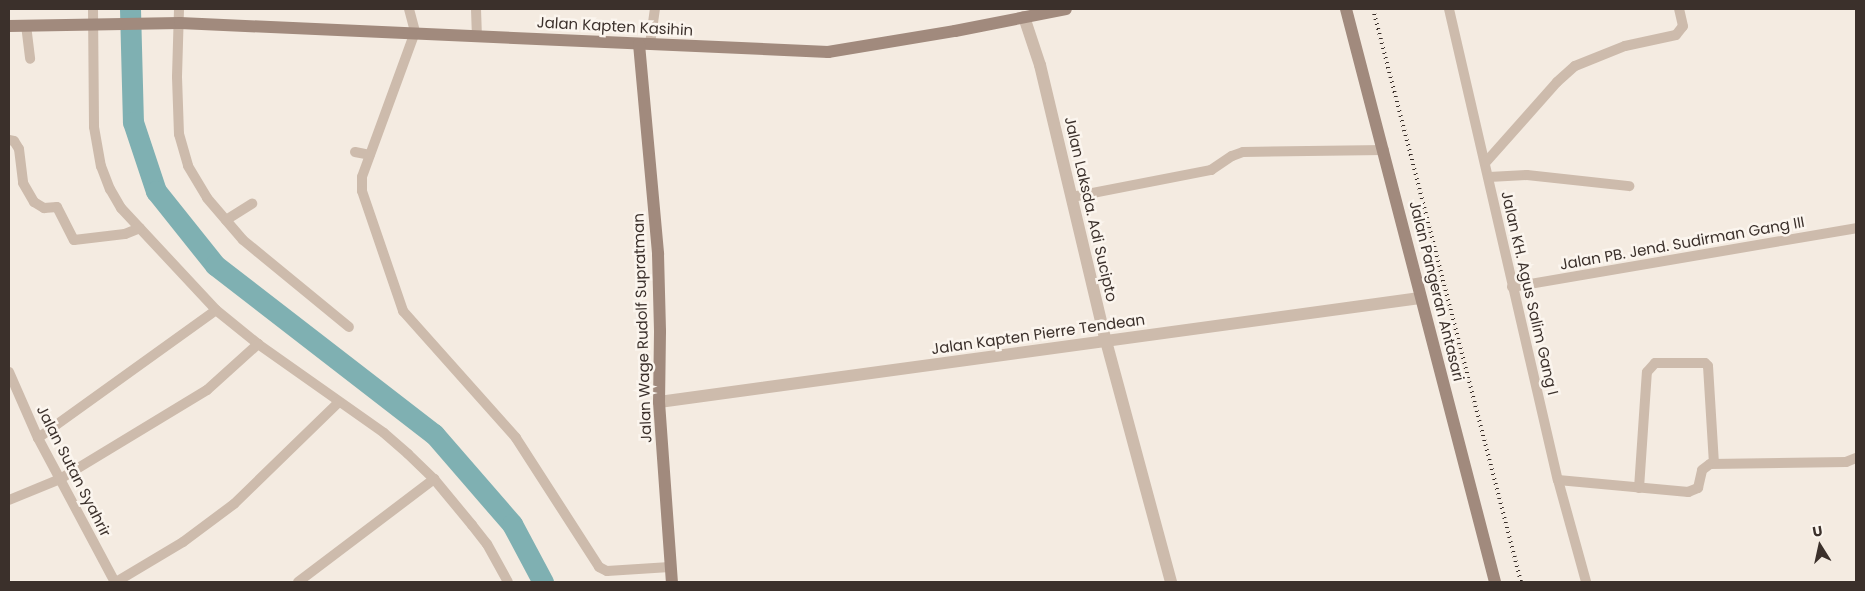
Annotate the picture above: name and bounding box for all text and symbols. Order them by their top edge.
street label: Jalan Kapten Kasihin [536,13,694,39]
street label: Jalan Laksda. Adi Sucipto [1061,115,1121,303]
street label: Jalan KH. Agus Salim Gang I [1498,189,1562,397]
street label: Jalan Pangeran Antasari [1406,199,1468,383]
street label: Jalan Wage Rudolf Supratman [629,213,655,443]
street label: Jalan PB. Jend. Sudirman Gang III [1558,213,1806,273]
street label: Jalan Kapten Pierre Tendean [930,310,1146,358]
street label: Jalan Sutan Syahrir [33,402,115,540]
north arrow [1795,521,1845,571]
text: U [1811,521,1824,542]

